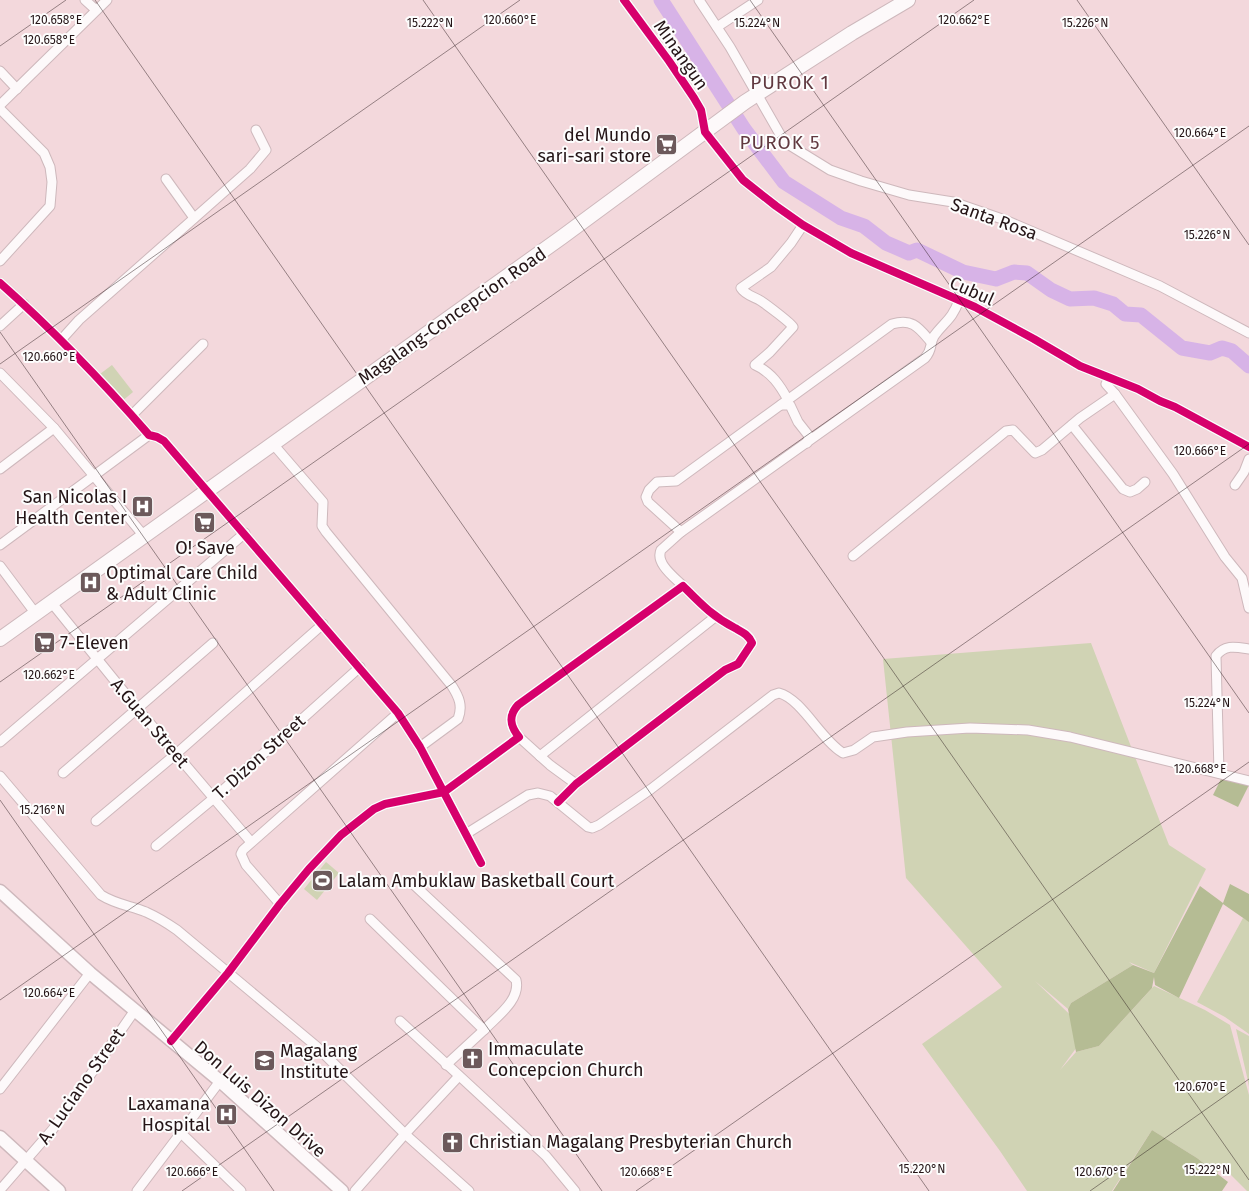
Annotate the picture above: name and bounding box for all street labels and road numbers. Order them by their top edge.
street label: Minangun [649,16,713,94]
street label: Santa Rosa [948,193,1040,245]
street label: Magalang-Concepcion Road [354,243,550,389]
street label: Cubul [946,271,998,311]
street label: A.Guan Street [106,674,194,773]
street label: T. Dizon Street [208,710,310,804]
street label: A. Luciano Street [33,1023,130,1148]
street label: Don Luis Dizon Drive [190,1036,330,1162]

